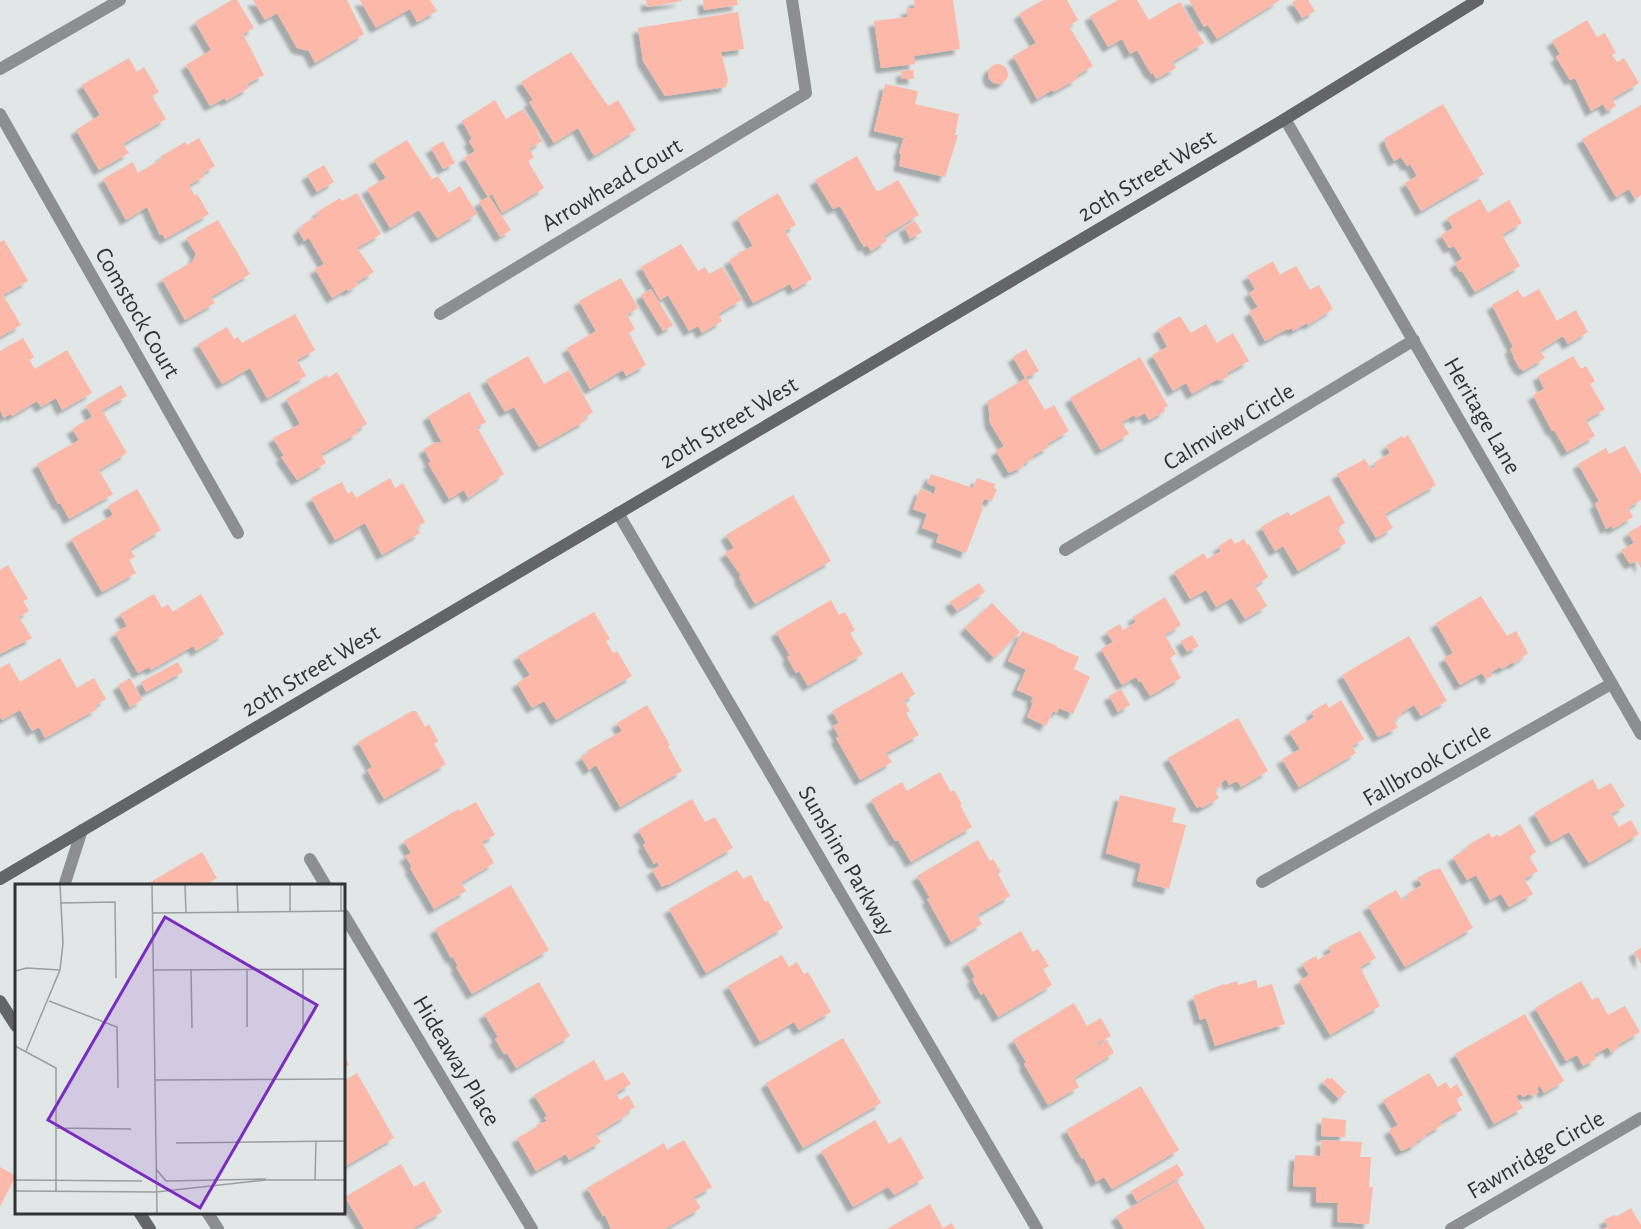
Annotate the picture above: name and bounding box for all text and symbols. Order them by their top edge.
street label: 20th Street West [1074,125,1220,226]
street label: Arrowhead Court [538,134,687,236]
street label: Comstock Court [90,244,184,383]
street label: Heritage Lane [1439,354,1525,478]
street label: 20th Street West [656,372,802,473]
street label: Calmview Circle [1160,379,1298,475]
street label: 20th Street West [238,620,384,721]
street label: Fallbrook Circle [1359,719,1495,811]
street label: Sunshine Parkway [793,782,899,940]
inset map [15,884,345,1214]
street label: Hideaway Place [408,992,504,1130]
street label: Fawnridge Circle [1463,1106,1609,1204]

